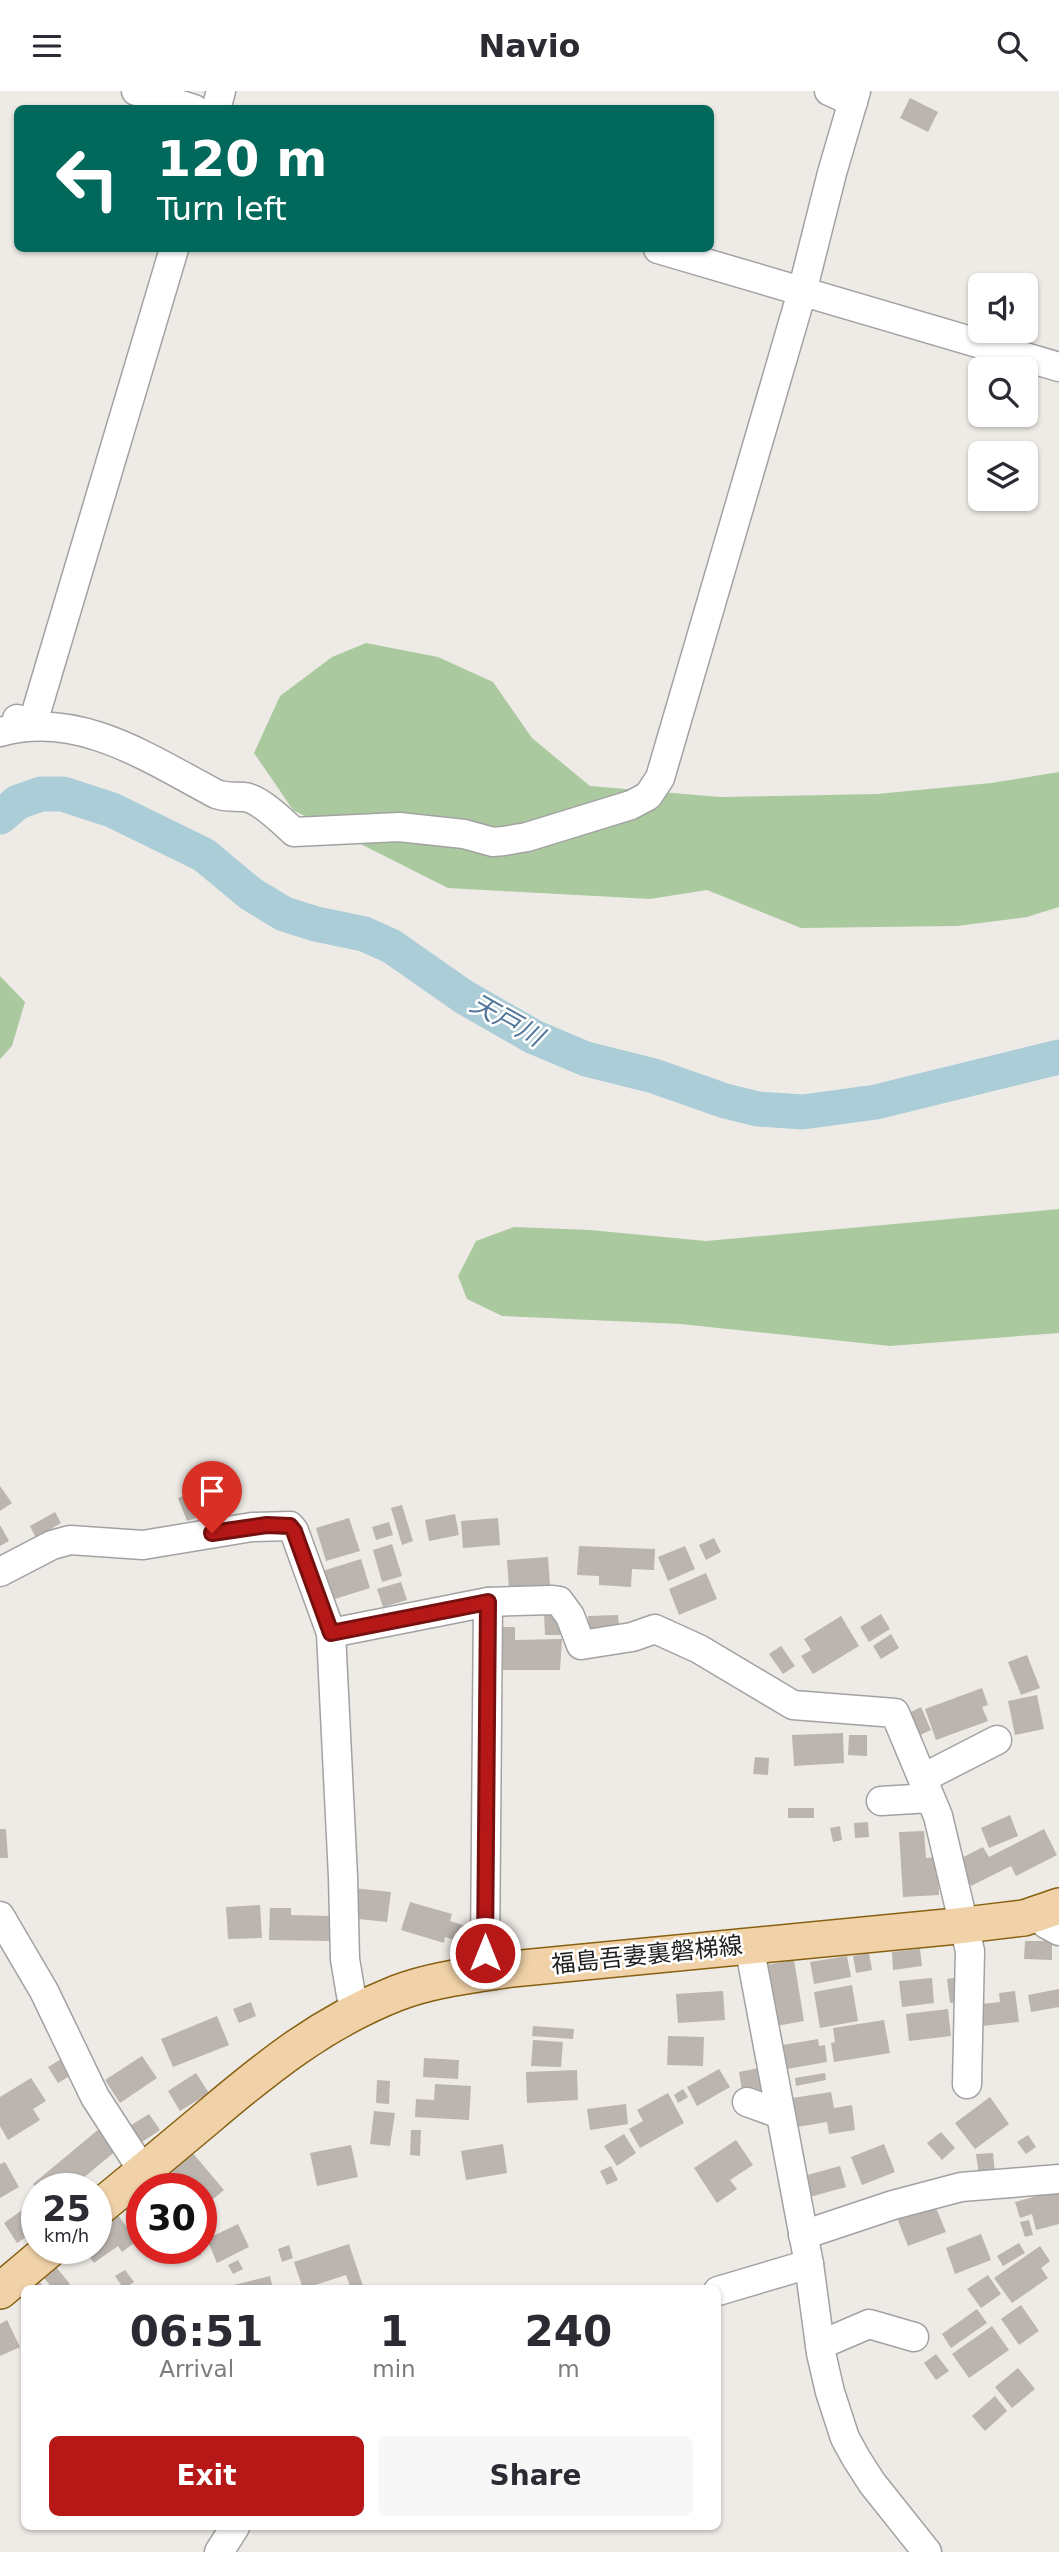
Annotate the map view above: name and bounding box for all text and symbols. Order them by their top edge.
icon: menu [28,27,66,65]
text: Navio [478,27,581,65]
icon: search [993,27,1031,65]
text: 120 m [157,131,327,188]
icon: left [42,133,133,224]
text: Turn left [157,190,287,228]
map controls [968,273,1038,511]
button: sound [968,273,1038,343]
button: search [968,357,1038,427]
button: layers [968,441,1038,511]
water label: 天戸川 [466,988,551,1053]
pin [182,1461,242,1533]
icon: arrive [193,1472,231,1510]
position arrow [448,1916,522,1990]
street label: 福島吾妻裏磐梯線 [550,1931,744,1979]
speed limit sign: 30 [126,2173,217,2264]
text: 25 [42,2189,91,2229]
text: km/h [44,2225,89,2246]
text: 06:51 [130,2307,264,2356]
text: 1 [379,2307,409,2356]
text: 240 [525,2307,612,2356]
text: Arrival [159,2356,234,2382]
text: min [372,2356,416,2382]
text: m [557,2356,580,2382]
button: Exit [49,2436,364,2516]
button: Share [378,2436,693,2516]

